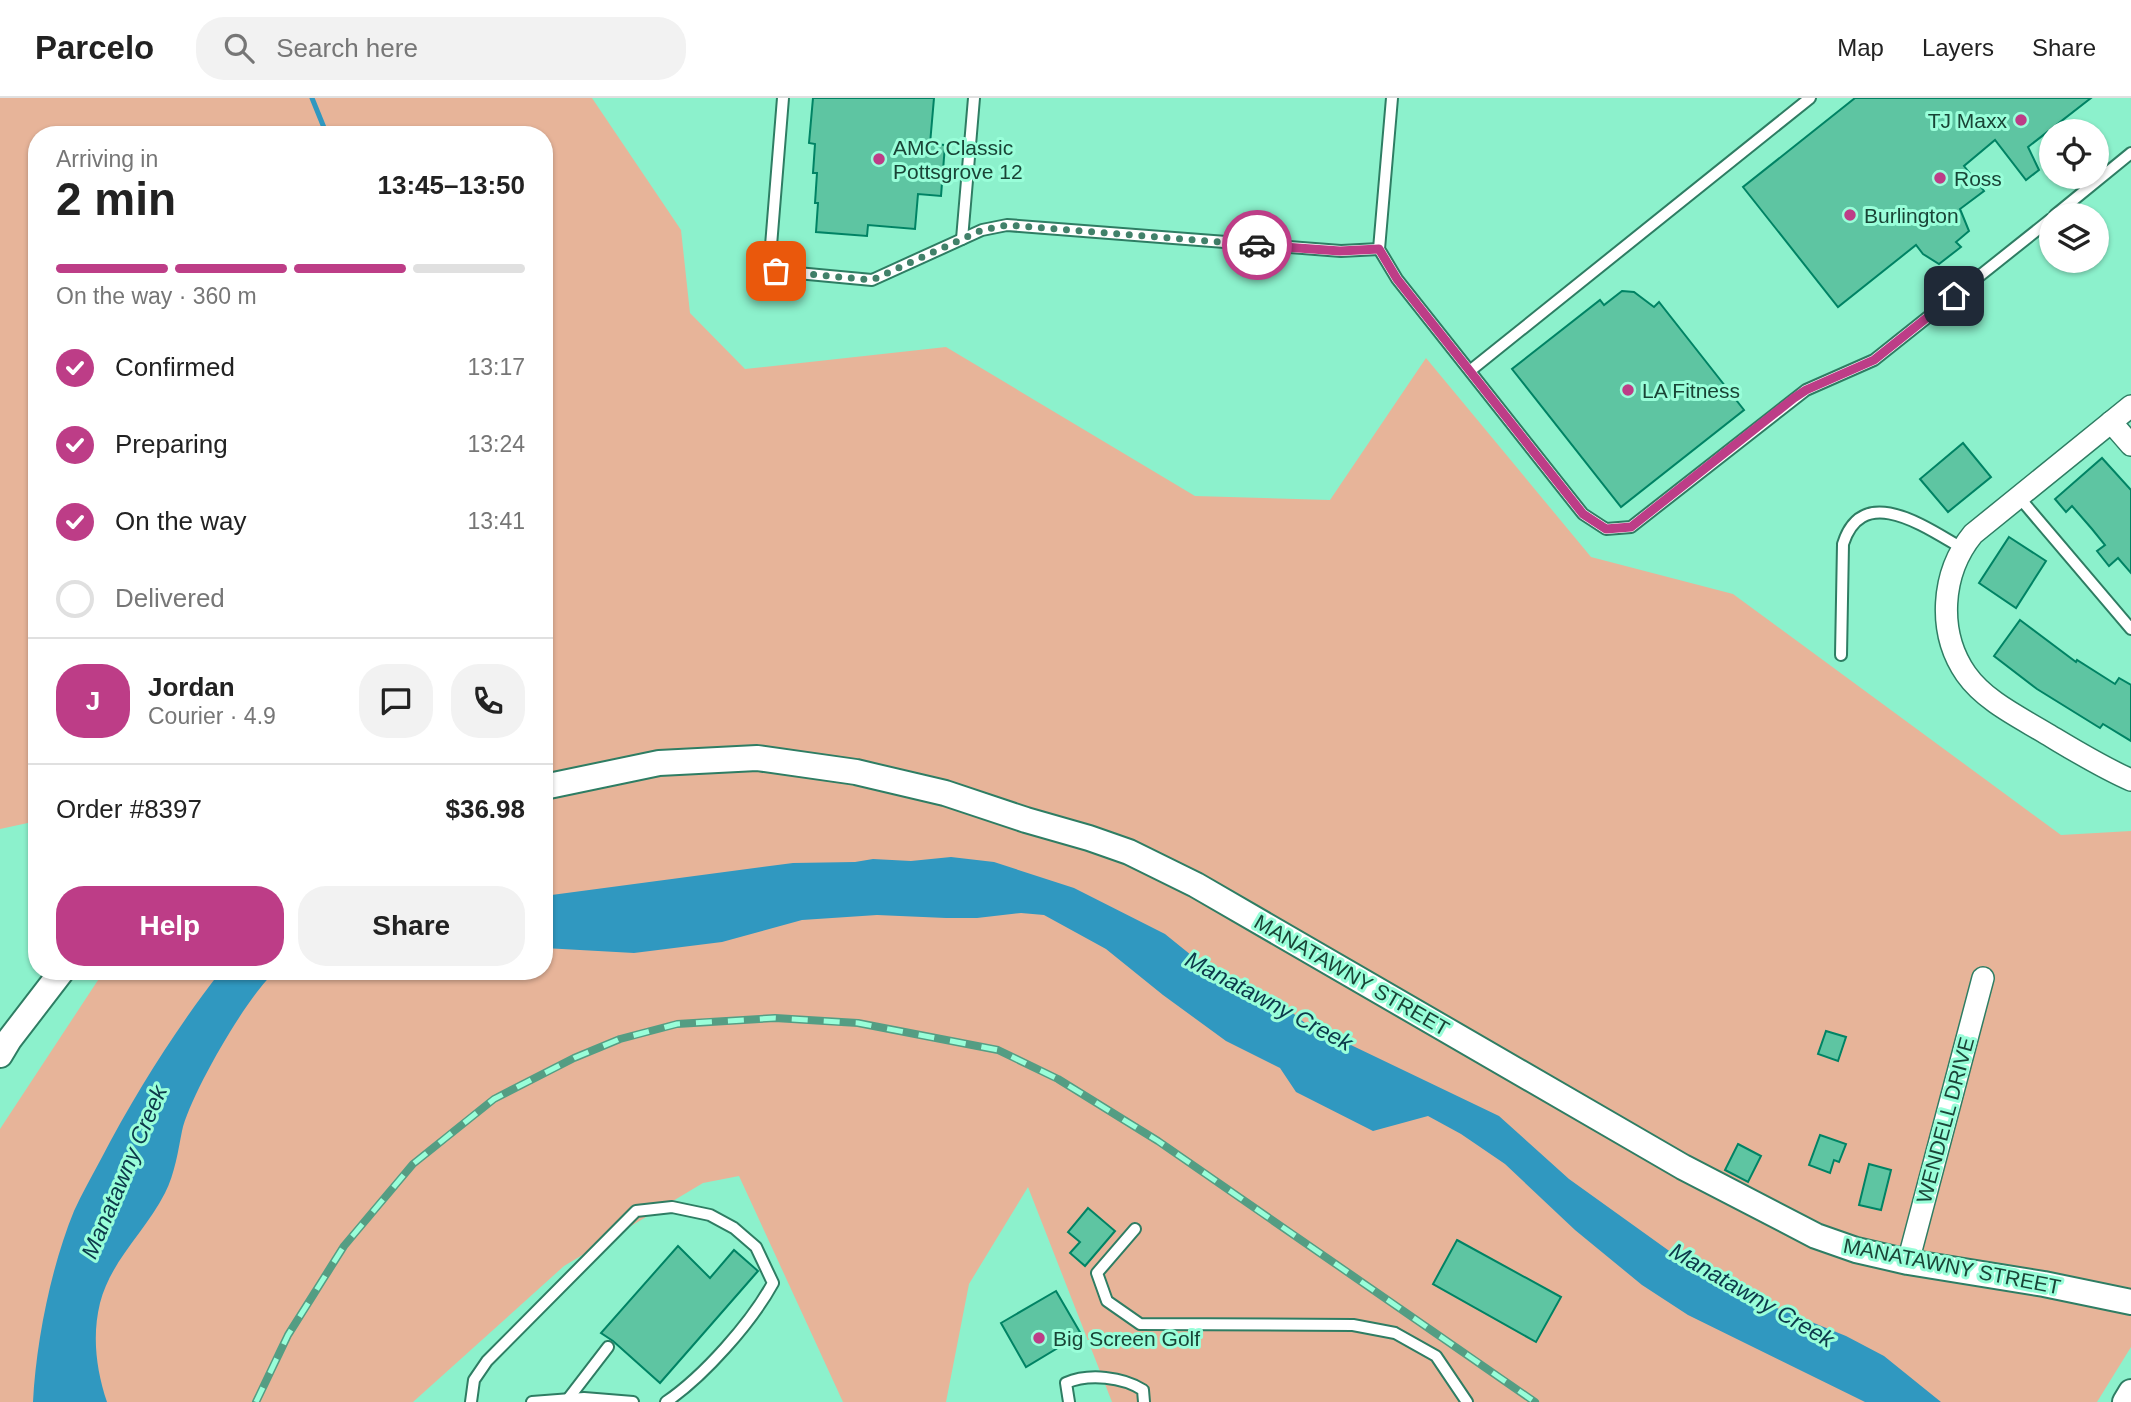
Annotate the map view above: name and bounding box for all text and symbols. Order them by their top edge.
search box [196,17,686,80]
text: Parcelo [35,29,154,66]
icon: search [220,29,258,67]
text: Search here [276,33,418,63]
text: Map [1837,34,1884,61]
text: Layers [1922,34,1994,61]
text: Share [2032,34,2096,61]
place label: TJ Maxx [1928,109,2007,132]
marker: TJ Maxx [2013,112,2029,128]
map controls [2039,119,2109,273]
button: locate [2039,119,2109,189]
place label: AMC Classic Pottsgrove 12 [893,136,1023,183]
text: Arriving in [56,146,158,172]
marker: AMC Classic Pottsgrove 12 [871,151,887,167]
place label: Ross [1954,167,2002,190]
text: 13:45–13:50 [378,170,525,200]
marker: Ross [1932,170,1948,186]
text: 2 min [56,173,176,225]
button: layers [2039,203,2109,273]
place label: Burlington [1864,204,1959,227]
marker: Burlington [1842,207,1858,223]
courier [1222,210,1292,280]
icon: car [1238,226,1276,264]
pin [746,241,806,301]
icon: bag [757,252,795,290]
pin [1924,266,1984,326]
icon: home [1935,277,1973,315]
text: On the way · 360 m [56,283,257,309]
icon: check [56,349,94,387]
text: Confirmed [115,352,235,382]
text: 13:17 [467,354,525,380]
place label: LA Fitness [1642,379,1740,402]
marker: LA Fitness [1620,382,1636,398]
icon: check [56,426,94,464]
text: Preparing [115,429,228,459]
text: 13:24 [467,431,525,457]
icon: check [56,503,94,541]
text: On the way [115,506,247,536]
text: 13:41 [467,508,525,534]
text: Delivered [115,583,225,613]
button: chat [359,664,433,738]
button: phone [451,664,525,738]
text: Jordan [148,672,235,702]
text: J [86,686,100,716]
text: Courier · 4.9 [148,703,276,729]
text: Order #8397 [56,794,202,824]
text: $36.98 [445,794,525,824]
button: Help [56,886,284,966]
button: Share [298,886,525,966]
street label: MANATAWNY STREET [1251,910,1454,1040]
water label: Manatawny Creek [1181,946,1358,1057]
street label: WENDELL DRIVE [1912,1035,1978,1205]
water label: Manatawny Creek [76,1080,173,1262]
street label: MANATAWNY STREET [1841,1234,2063,1298]
water label: Manatawny Creek [1665,1237,1840,1353]
place label: Big Screen Golf [1053,1327,1200,1350]
marker: Big Screen Golf [1031,1330,1047,1346]

